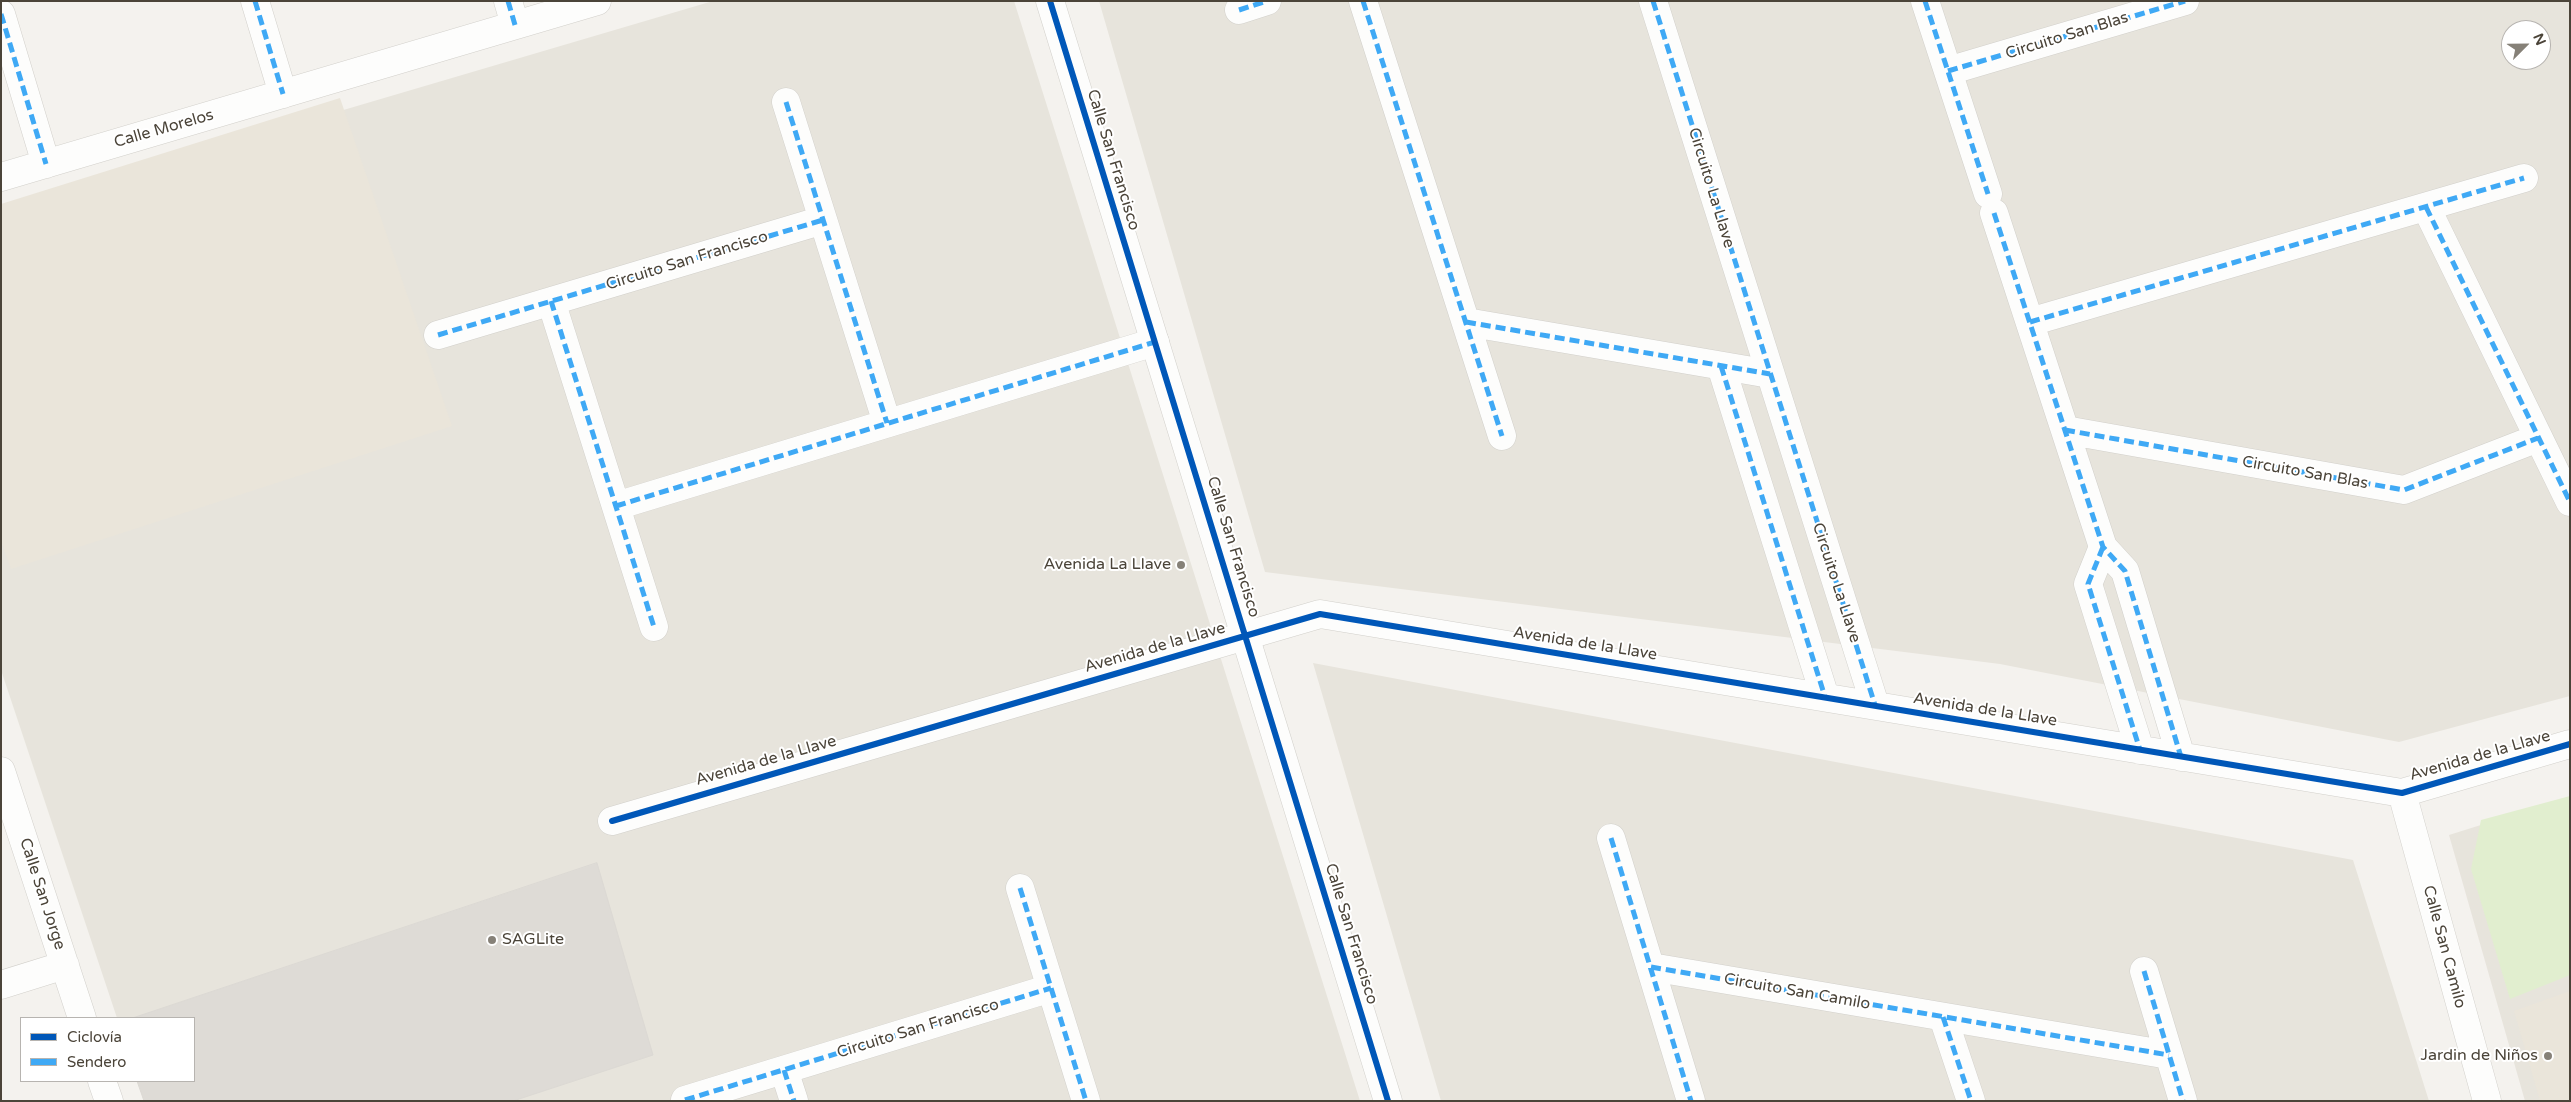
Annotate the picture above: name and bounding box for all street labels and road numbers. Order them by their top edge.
street label: Circuito San Blas [2003,8,2131,64]
street label: Calle San Francisco [1082,87,1144,233]
street label: Calle Morelos [112,106,216,152]
street label: Circuito La Llave [1684,125,1738,251]
street label: Circuito San Francisco [604,227,770,295]
street label: Circuito San Blas [2241,452,2369,494]
street label: Calle San Francisco [1202,474,1264,620]
street label: Circuito La Llave [1808,521,1864,645]
street label: Avenida de la Llave [1082,619,1228,677]
street label: Avenida de la Llave [1512,623,1658,665]
street label: Avenida de la Llave [1912,689,2058,731]
street label: Avenida de la Llave [2407,727,2553,785]
street label: Avenida de la Llave [693,732,839,790]
street label: Calle San Jorge [15,836,69,952]
street label: Calle San Francisco [1320,861,1382,1007]
street label: Calle San Camilo [2418,883,2470,1011]
street label: Circuito San Camilo [1722,970,1872,1014]
street label: Circuito San Francisco [835,995,1001,1063]

